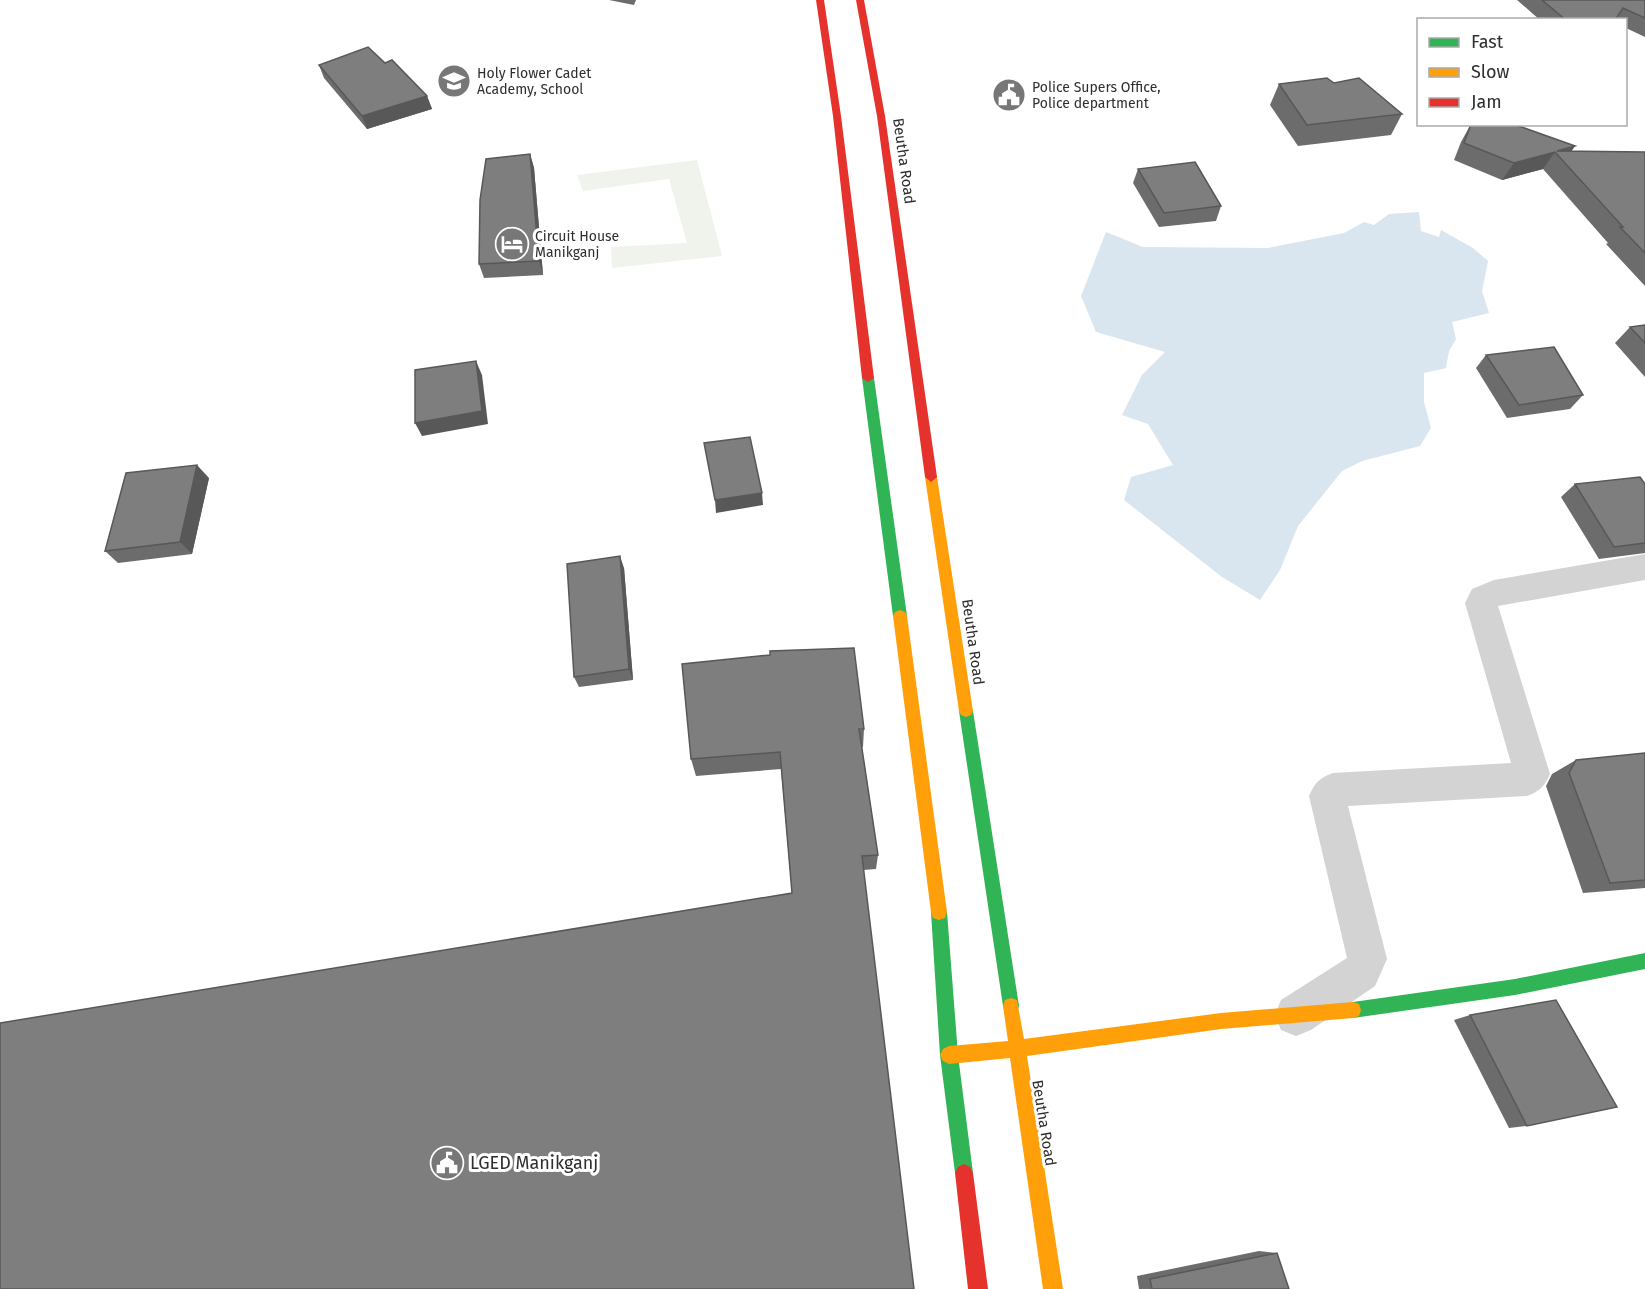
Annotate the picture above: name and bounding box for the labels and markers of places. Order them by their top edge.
school or university icon: Holy Flower Cadet Academy, School [436,63,472,99]
place label: Holy Flower Cadet Academy, School [477,65,592,98]
public building icon: Police Supers Office, Police department [991,77,1027,113]
place label: Police Supers Office, Police department [1032,79,1161,112]
hotel icon: Circuit House Manikganj [494,226,530,262]
place label: Circuit House Manikganj [535,228,619,261]
public building icon: LGED Manikganj [429,1145,465,1181]
place label: LGED Manikganj [470,1152,598,1174]

